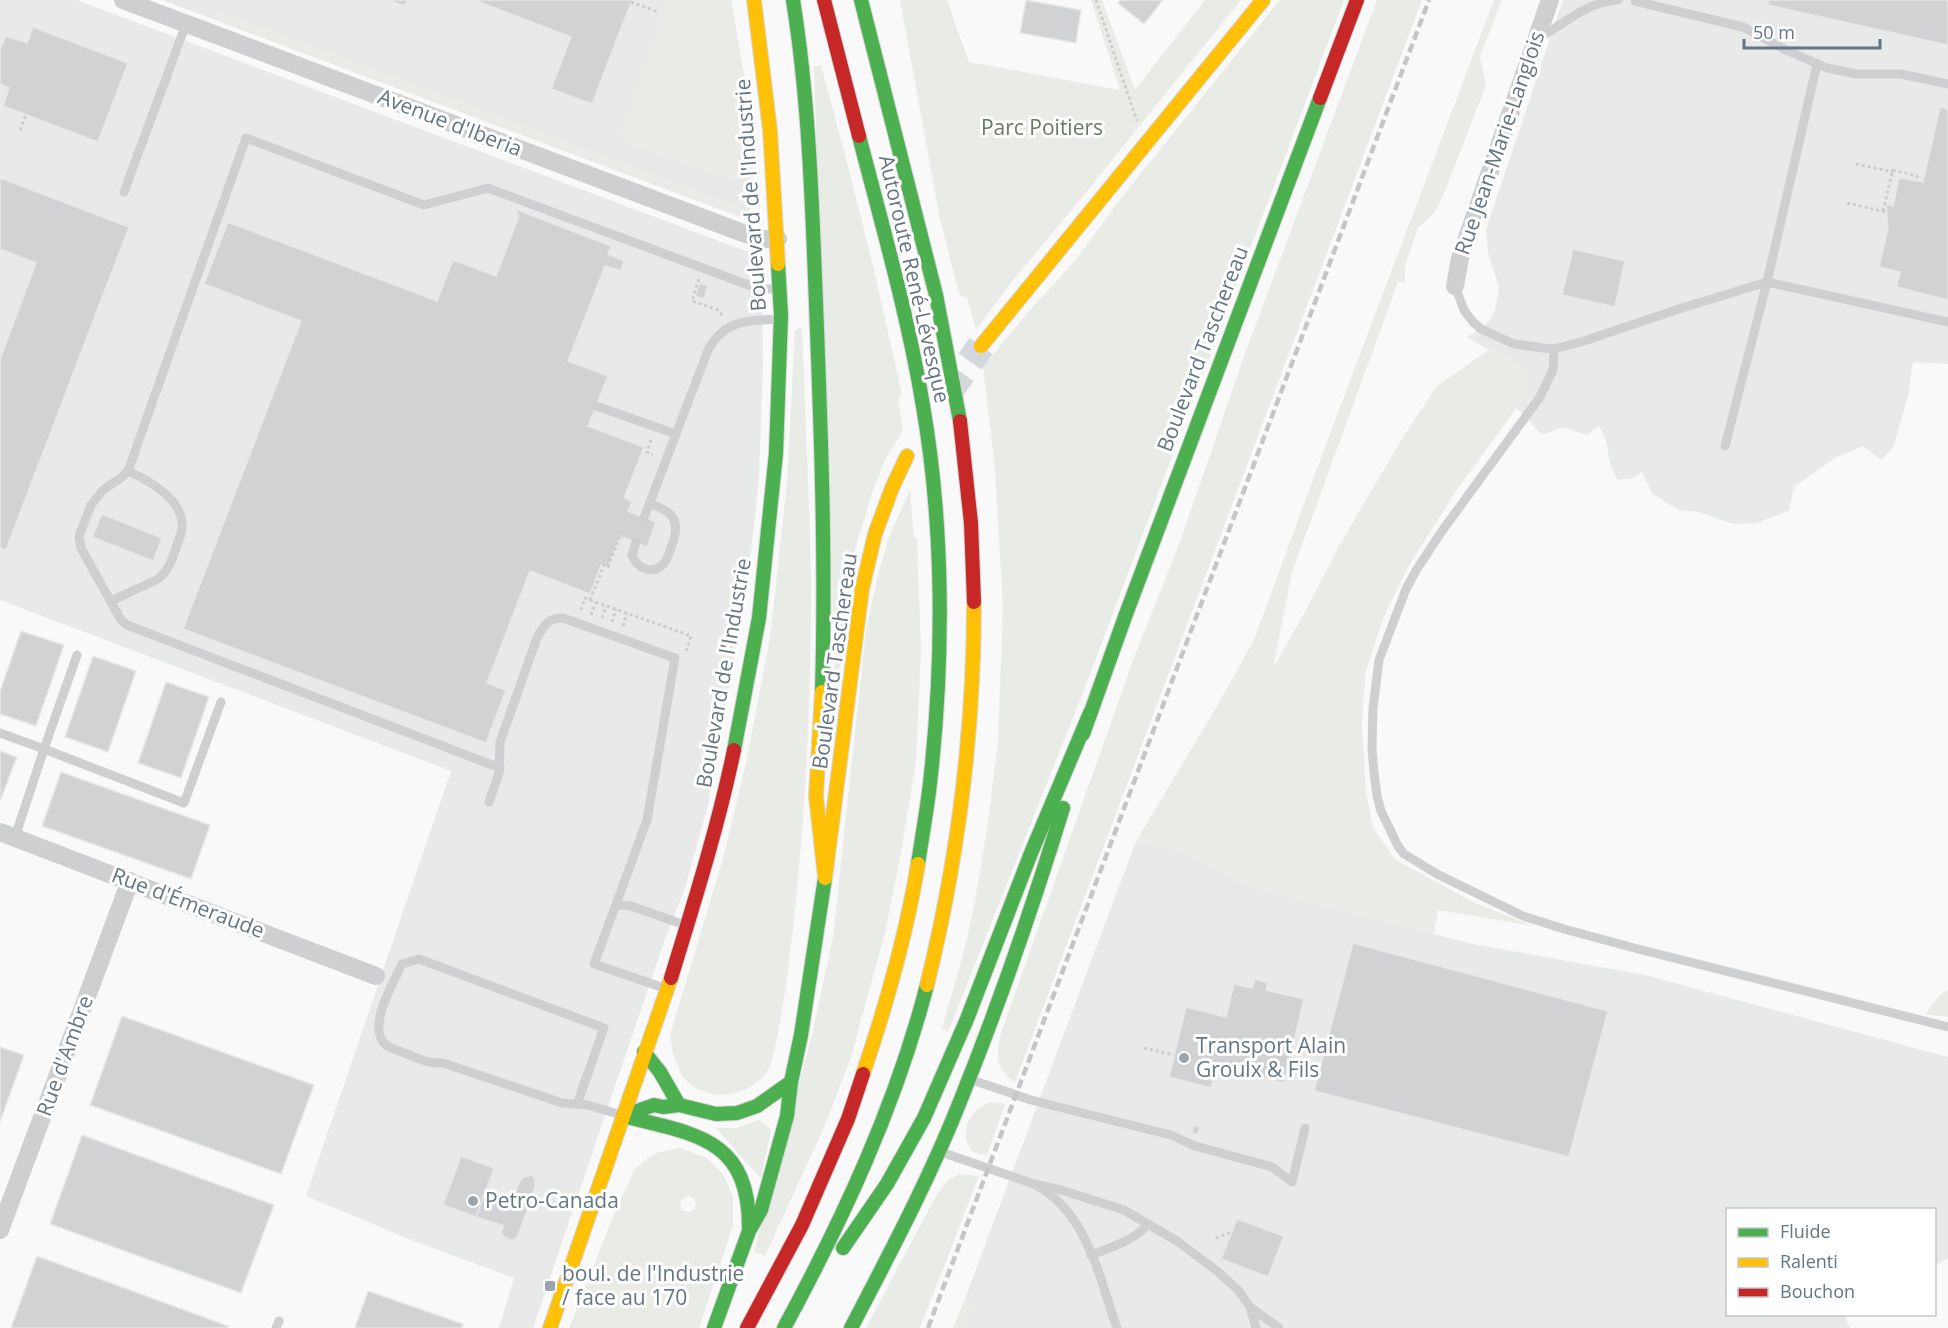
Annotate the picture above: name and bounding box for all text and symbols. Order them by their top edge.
scale bar [1744,12,1880,50]
text: 50 m [1753,20,1795,44]
street label: Rue Jean-Marie-Langlois [1448,27,1551,258]
street label: Boulevard de l'Industrie [728,78,772,312]
street label: Avenue d'Iberia [374,82,526,162]
park label: Parc Poitiers [981,113,1103,141]
street label: Autoroute René-Lévesque [873,152,957,406]
street label: Boulevard Taschereau [1150,242,1254,455]
street label: Boulevard Taschereau [805,551,863,771]
street label: Boulevard de l'Industrie [689,556,757,790]
street label: Rue d'Émeraude [108,860,269,944]
street label: Rue d'Ambre [29,991,99,1120]
place label: Transport Alain Groulx & Fils [1196,1031,1346,1083]
marker: Transport Alain Groulx & Fils [1177,1051,1191,1065]
place label: Petro-Canada [485,1186,619,1214]
marker: Petro-Canada [466,1194,480,1208]
legend [1726,1208,1936,1316]
text: Fluide [1780,1219,1831,1243]
text: Ralenti [1780,1249,1838,1273]
place label: boul. de l'Industrie / face au 170 [562,1259,744,1311]
marker: boul. de l'Industrie / face au 170 [543,1279,557,1293]
text: Bouchon [1780,1279,1855,1303]

